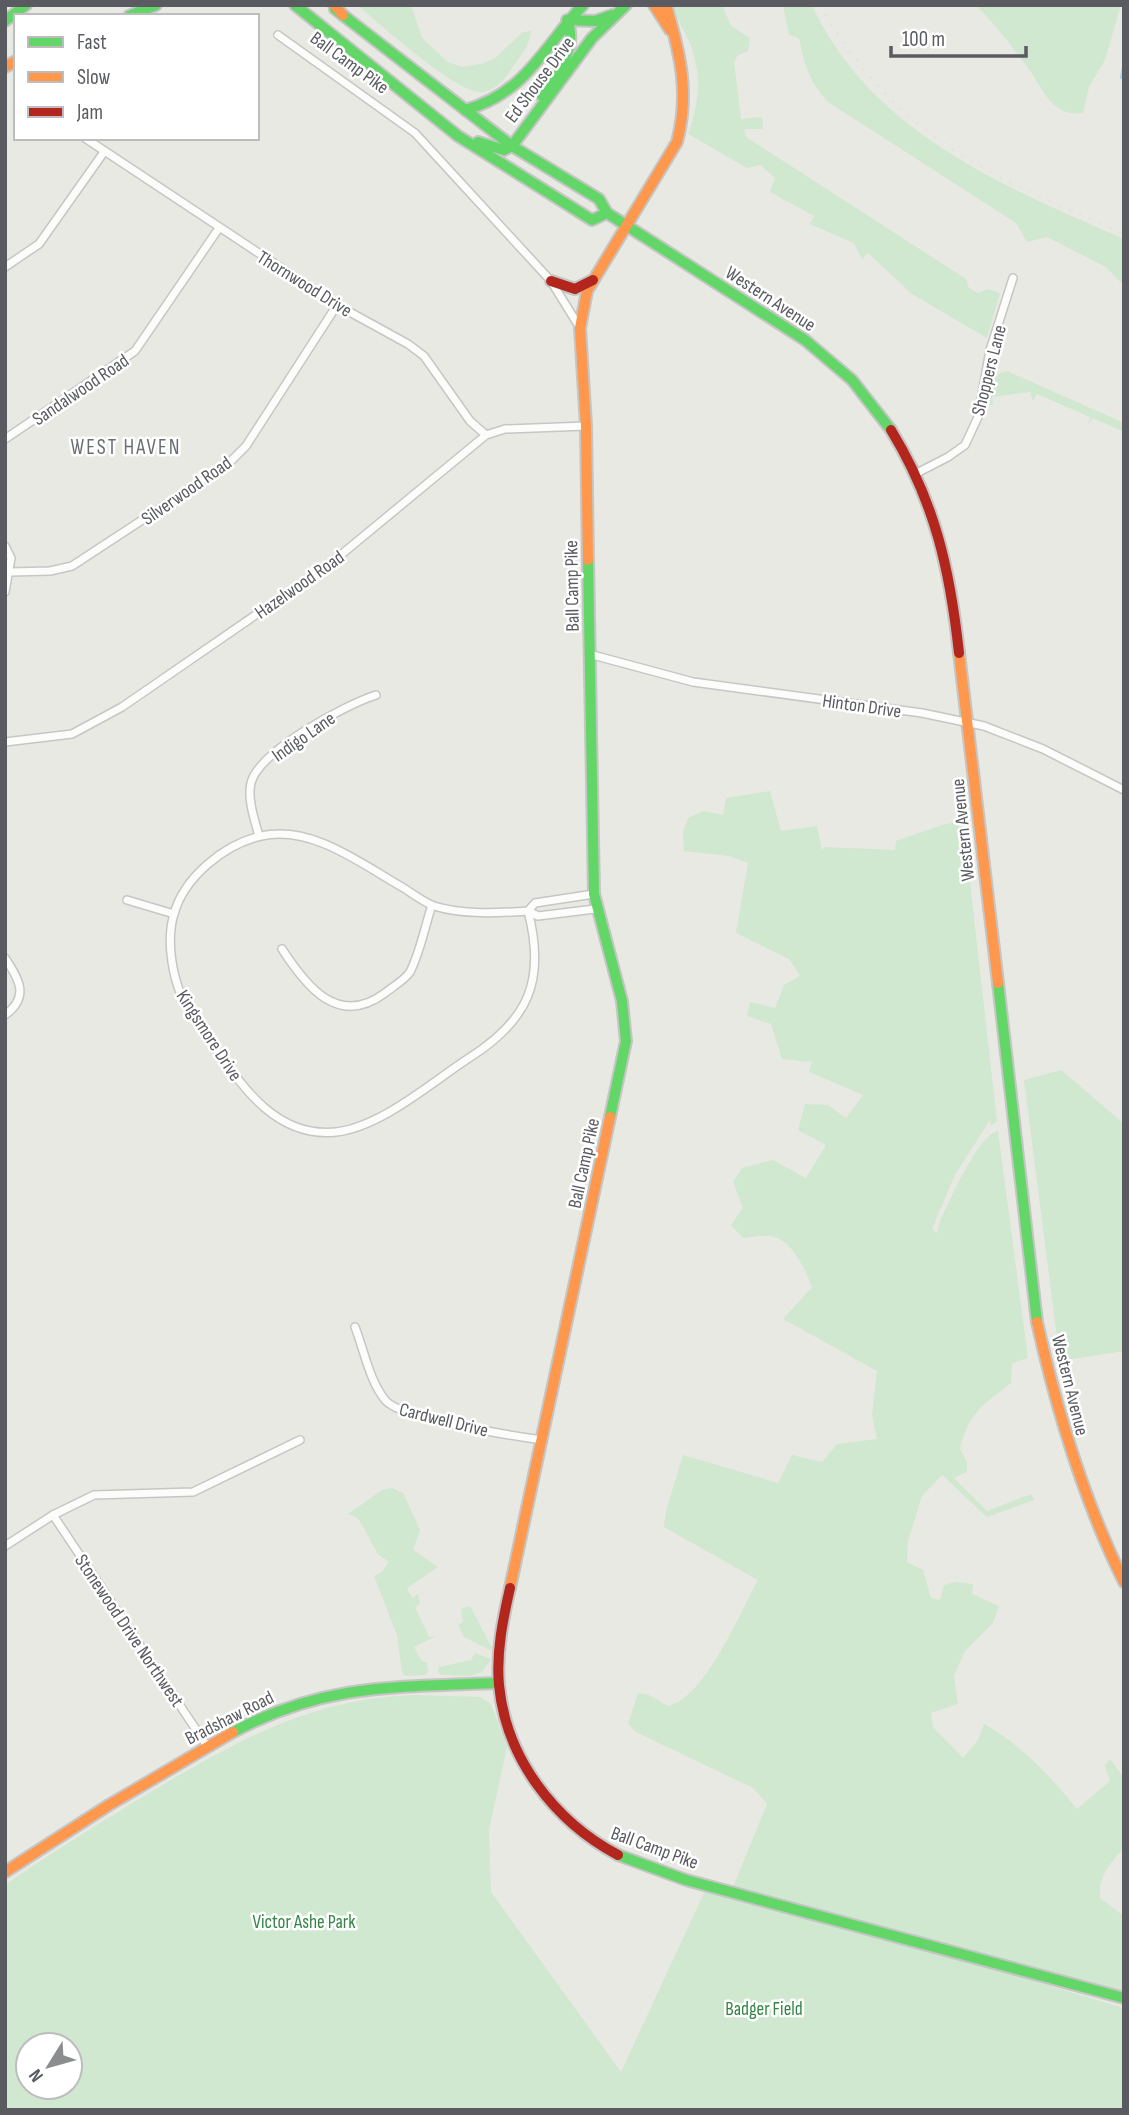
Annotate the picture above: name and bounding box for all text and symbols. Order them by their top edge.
legend [14,14,259,140]
scale bar [891,14,1026,58]
street label: Ball Camp Pike [305,27,393,99]
text: 100 m [902,27,945,52]
text: Fast [77,30,107,55]
street label: Ed Shouse Drive [500,32,580,127]
text: Slow [77,65,111,90]
text: Jam [76,100,103,125]
street label: Thornwood Drive [252,246,356,323]
street label: Western Avenue [721,262,820,337]
street label: Shoppers Lane [967,323,1012,418]
street label: Sandalwood Road [28,350,133,431]
district label: WEST HAVEN [71,435,181,460]
street label: Silverwood Road [137,452,236,531]
street label: Ball Camp Pike [560,540,585,632]
street label: Hazelwood Road [251,546,349,624]
street label: Hinton Drive [821,690,903,723]
street label: Indigo Lane [268,707,340,767]
street label: Western Avenue [947,777,980,882]
street label: Kingsmore Drive [171,986,247,1086]
street label: Ball Camp Pike [564,1116,605,1210]
street label: Western Avenue [1046,1333,1093,1438]
street label: Cardwell Drive [397,1398,490,1443]
street label: Stonewood Drive Northwest [69,1550,188,1712]
street label: Bradshaw Road [182,1686,278,1750]
street label: Ball Camp Pike [608,1822,701,1875]
park label: Victor Ashe Park [252,1911,356,1934]
park label: Badger Field [725,1998,803,2021]
north arrow [14,2031,84,2101]
text: N [24,2064,49,2086]

